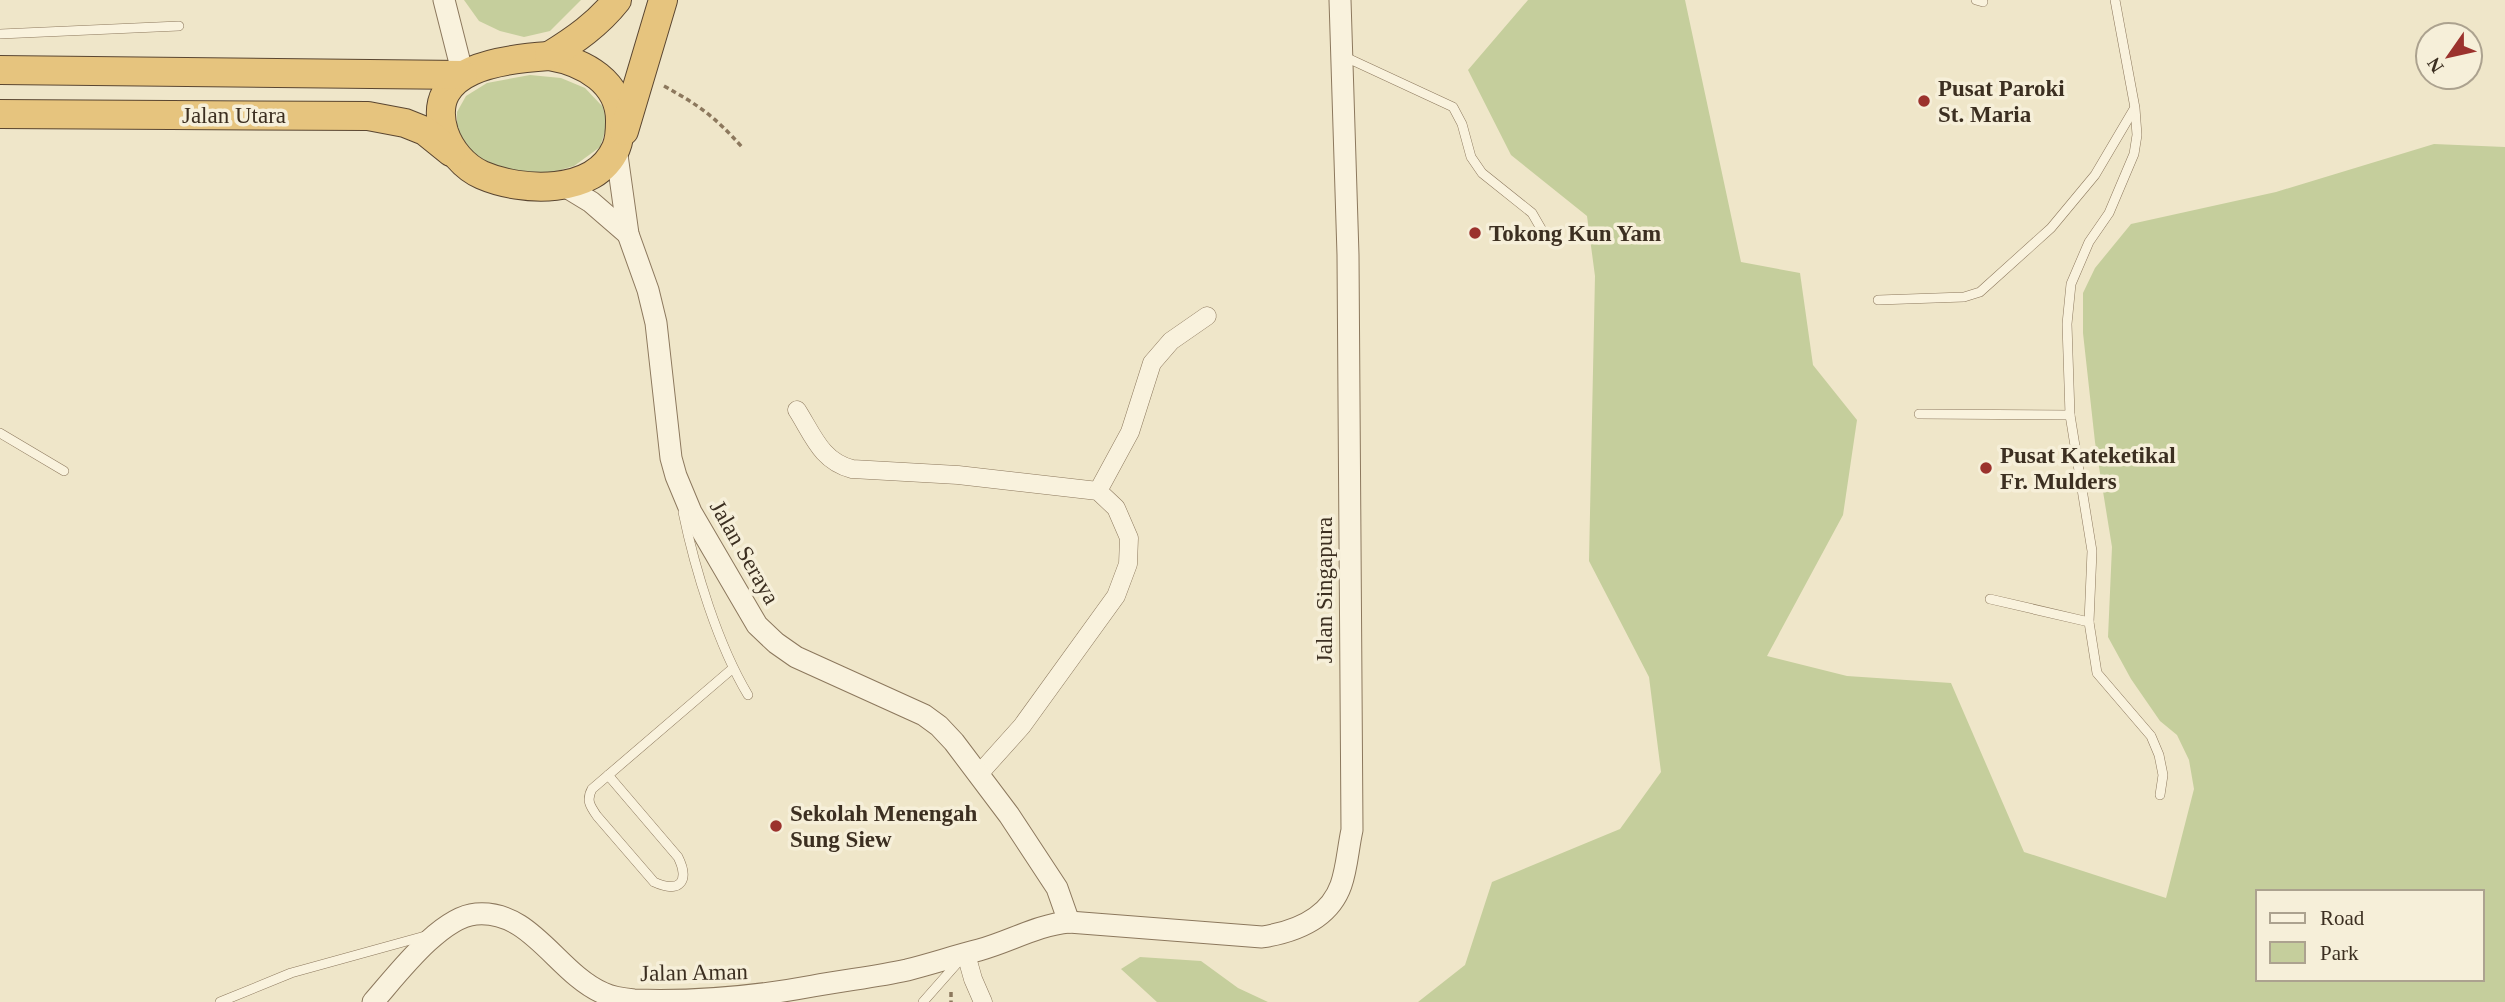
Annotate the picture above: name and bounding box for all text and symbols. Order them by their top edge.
north arrow [2414,21,2484,91]
text: N [2423,53,2448,77]
place label: Pusat Paroki St. Maria [1938,76,2065,127]
marker: Pusat Paroki St. Maria [1916,93,1932,109]
street label: Jalan Utara [182,103,286,128]
place label: Tokong Kun Yam [1489,221,1661,246]
marker: Tokong Kun Yam [1467,225,1483,241]
place label: Pusat Kateketikal Fr. Mulders [2000,443,2176,494]
marker: Pusat Kateketikal Fr. Mulders [1978,460,1994,476]
street label: Jalan Seraya [705,496,784,609]
street label: Jalan Singapura [1312,517,1337,663]
place label: Sekolah Menengah Sung Siew [790,801,977,852]
marker: Sekolah Menengah Sung Siew [768,818,784,834]
legend [2256,890,2484,981]
text: Road [2320,906,2365,930]
text: Park [2320,941,2359,965]
street label: Jalan Aman [640,959,749,986]

